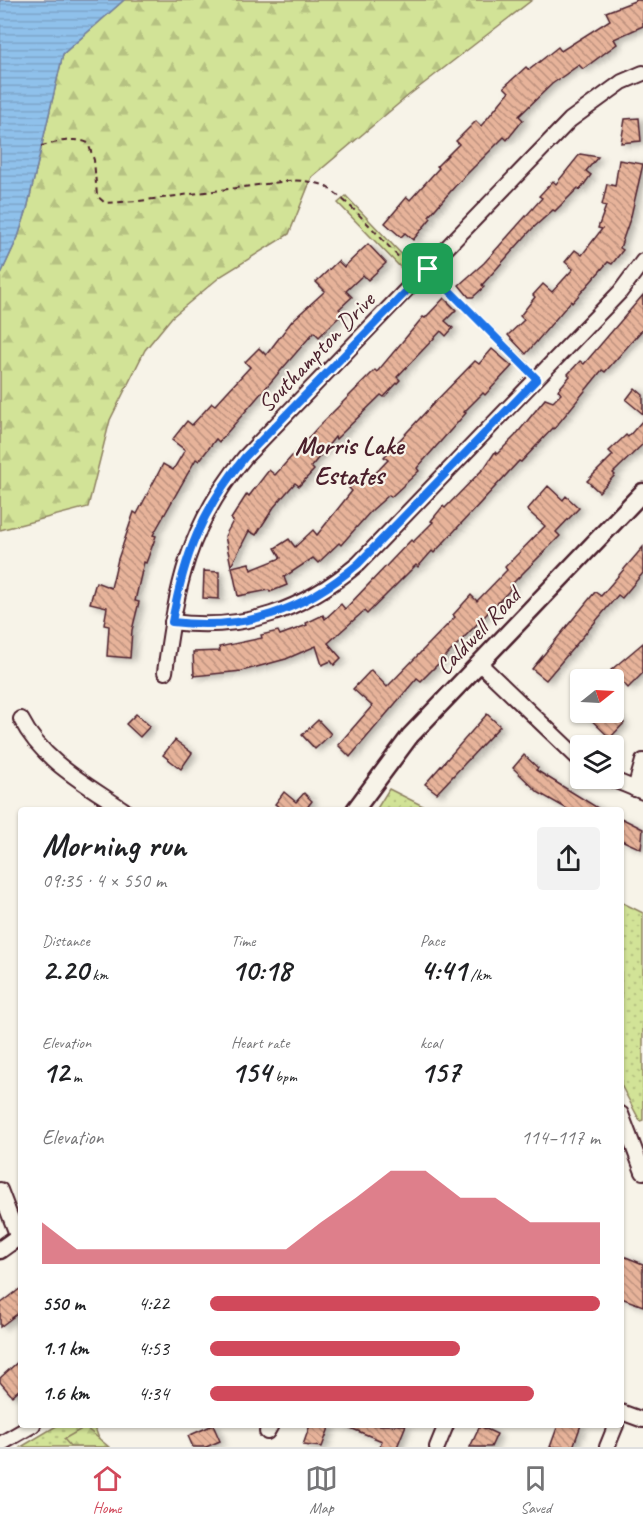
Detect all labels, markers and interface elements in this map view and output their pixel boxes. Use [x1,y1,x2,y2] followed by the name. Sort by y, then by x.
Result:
[402,243,453,294] pin
[411,252,444,285] icon: arrive
[251,284,382,419] street label: Southampton Drive
[295,429,405,492] district label: Morris Lake Estates
[429,578,530,681] street label: Caldwell Road
[570,669,624,723] north arrow
[570,669,624,789] map controls
[570,735,624,789] button: layers
[42,824,186,866] text: Morning run
[537,827,600,890] button: share
[42,868,166,893] text: 09:35 · 4 × 550 m
[42,931,90,951] text: Distance
[231,931,255,951] text: Time
[420,931,445,951] text: Pace
[42,951,88,989] text: 2.20
[231,951,291,989] text: 10:18
[420,951,466,989] text: 4:41
[88,965,108,985] text: km
[466,965,491,985] text: /km
[42,1033,91,1053] text: Elevation
[231,1033,289,1053] text: Heart rate
[420,1033,441,1053] text: kcal
[42,1053,69,1091] text: 12
[231,1053,271,1091] text: 154
[420,1053,460,1091] text: 157
[69,1067,82,1087] text: m
[271,1067,297,1087] text: bpm
[42,1125,104,1150] text: Elevation
[521,1125,600,1150] text: 114–117 m
[42,1291,85,1316] text: 550 m
[138,1291,169,1316] text: 4:22
[42,1336,89,1361] text: 1.1 km
[138,1336,169,1361] text: 4:53
[42,1381,89,1406] text: 1.6 km
[138,1381,169,1406] text: 4:34
[91,1462,124,1518] tab: Home
[305,1462,338,1518] tab: Map
[519,1462,552,1518] tab: Saved

